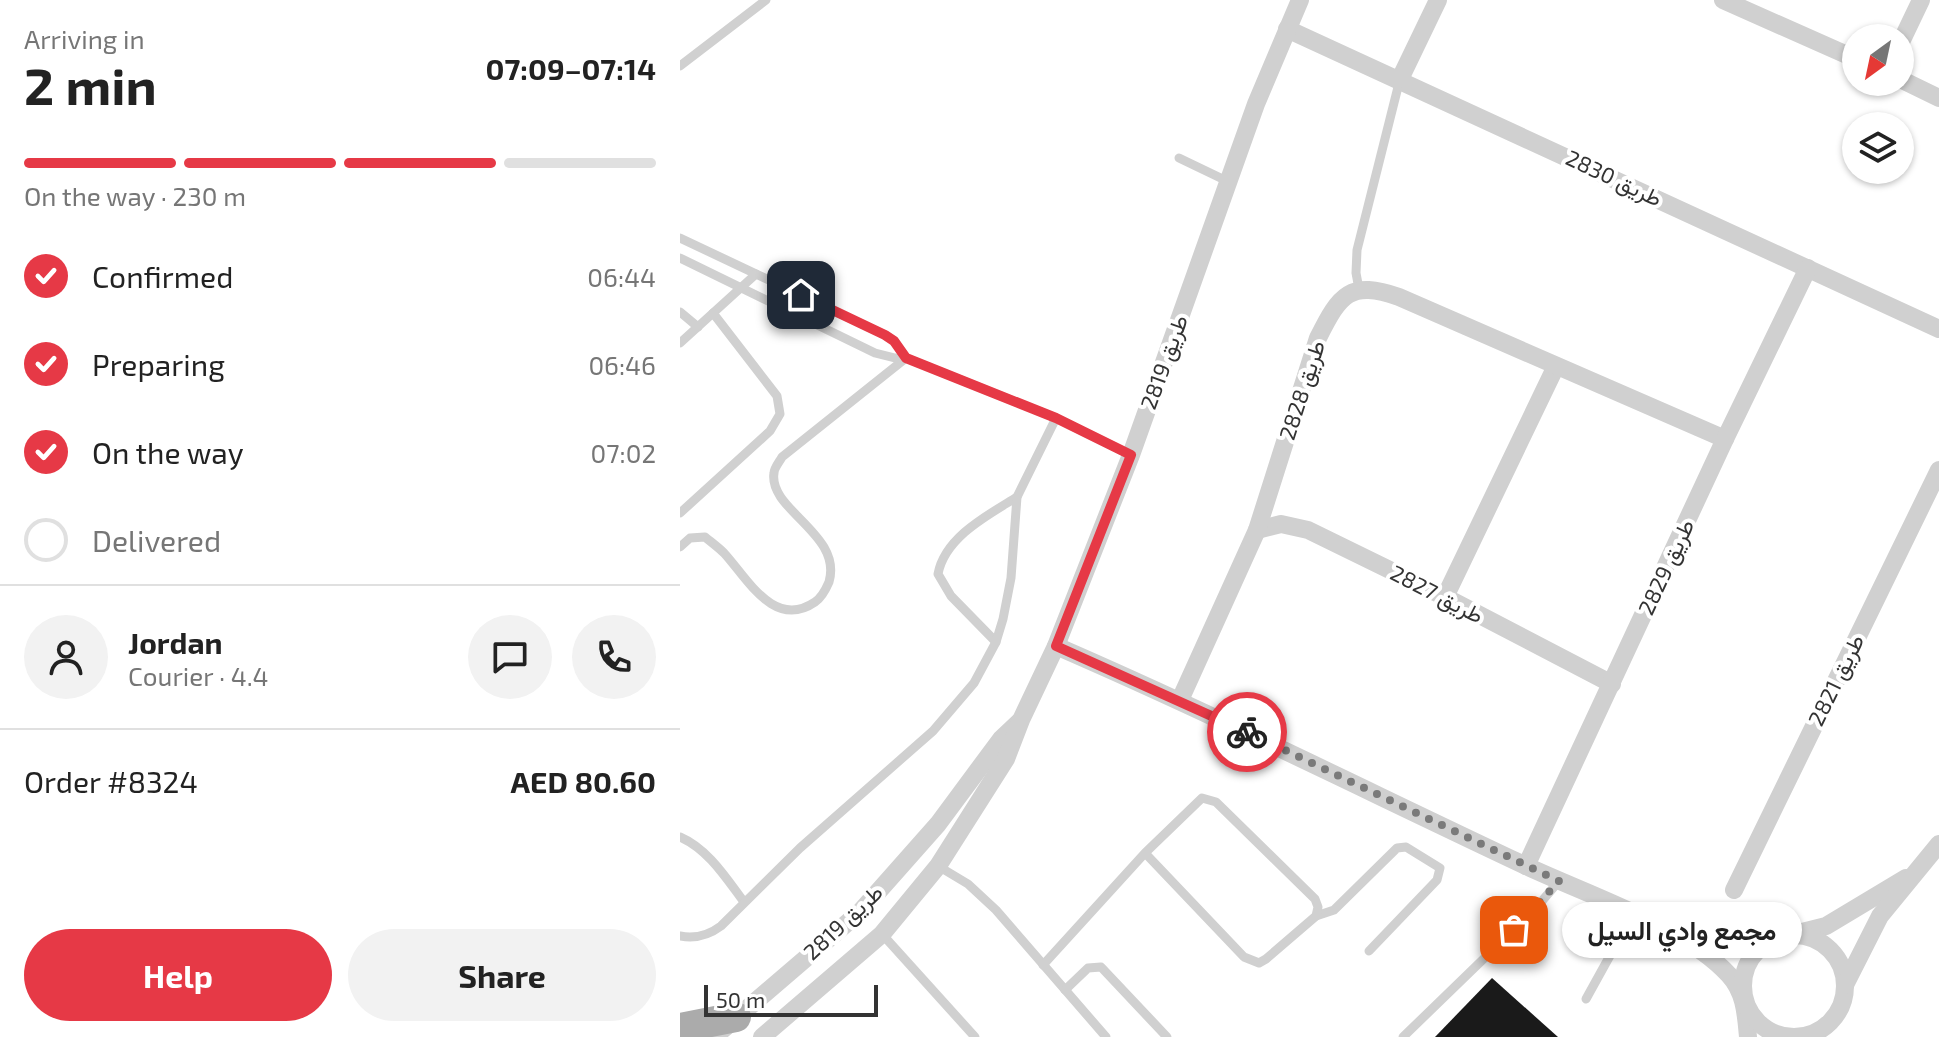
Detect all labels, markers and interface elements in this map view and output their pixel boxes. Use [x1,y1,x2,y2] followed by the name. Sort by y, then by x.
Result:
[24,23,145,54] text: Arriving in
[1842,24,1914,96] north arrow
[1842,24,1914,184] map controls
[486,50,656,86] text: 07:09–07:14
[24,53,157,115] text: 2 min
[1842,112,1914,184] button: layers
[1562,144,1666,212] street label: طريق 2830
[24,180,246,211] text: On the way · 230 m
[24,254,68,298] icon: check
[92,258,233,294] text: Confirmed
[587,261,656,292] text: 06:44
[767,261,835,329] pin
[779,273,823,317] icon: home
[1134,311,1194,413] street label: طريق 2819
[1273,337,1331,443] street label: طريق 2828
[24,342,68,386] icon: check
[92,346,225,382] text: Preparing
[588,349,656,380] text: 06:46
[24,430,68,474] icon: check
[92,434,244,470] text: On the way
[591,437,656,468] text: 07:02
[1632,515,1700,619] street label: طريق 2829
[92,522,221,558] text: Delivered
[1386,559,1488,629] street label: طريق 2827
[24,615,108,699] button: person
[468,615,552,699] button: chat
[572,615,656,699] button: phone
[128,624,223,660] text: Jordan
[1802,630,1870,730] street label: طريق 2821
[128,660,269,691] text: Courier · 4.4
[1207,692,1287,772] courier
[1225,710,1269,754] icon: bike
[24,763,198,799] text: Order #8324
[511,763,656,799] text: AED 80.60
[797,878,889,966] street label: طريق 2819
[1480,896,1548,964] pin
[1562,902,1802,958] callout: مجمع وادي السيل
[1492,908,1536,952] icon: bag
[1588,914,1776,945] text: مجمع وادي السيل
[24,929,332,1021] button: Help
[348,929,656,1021] button: Share
[704,981,878,1017] scale bar
[716,986,765,1012] text: 50 m

